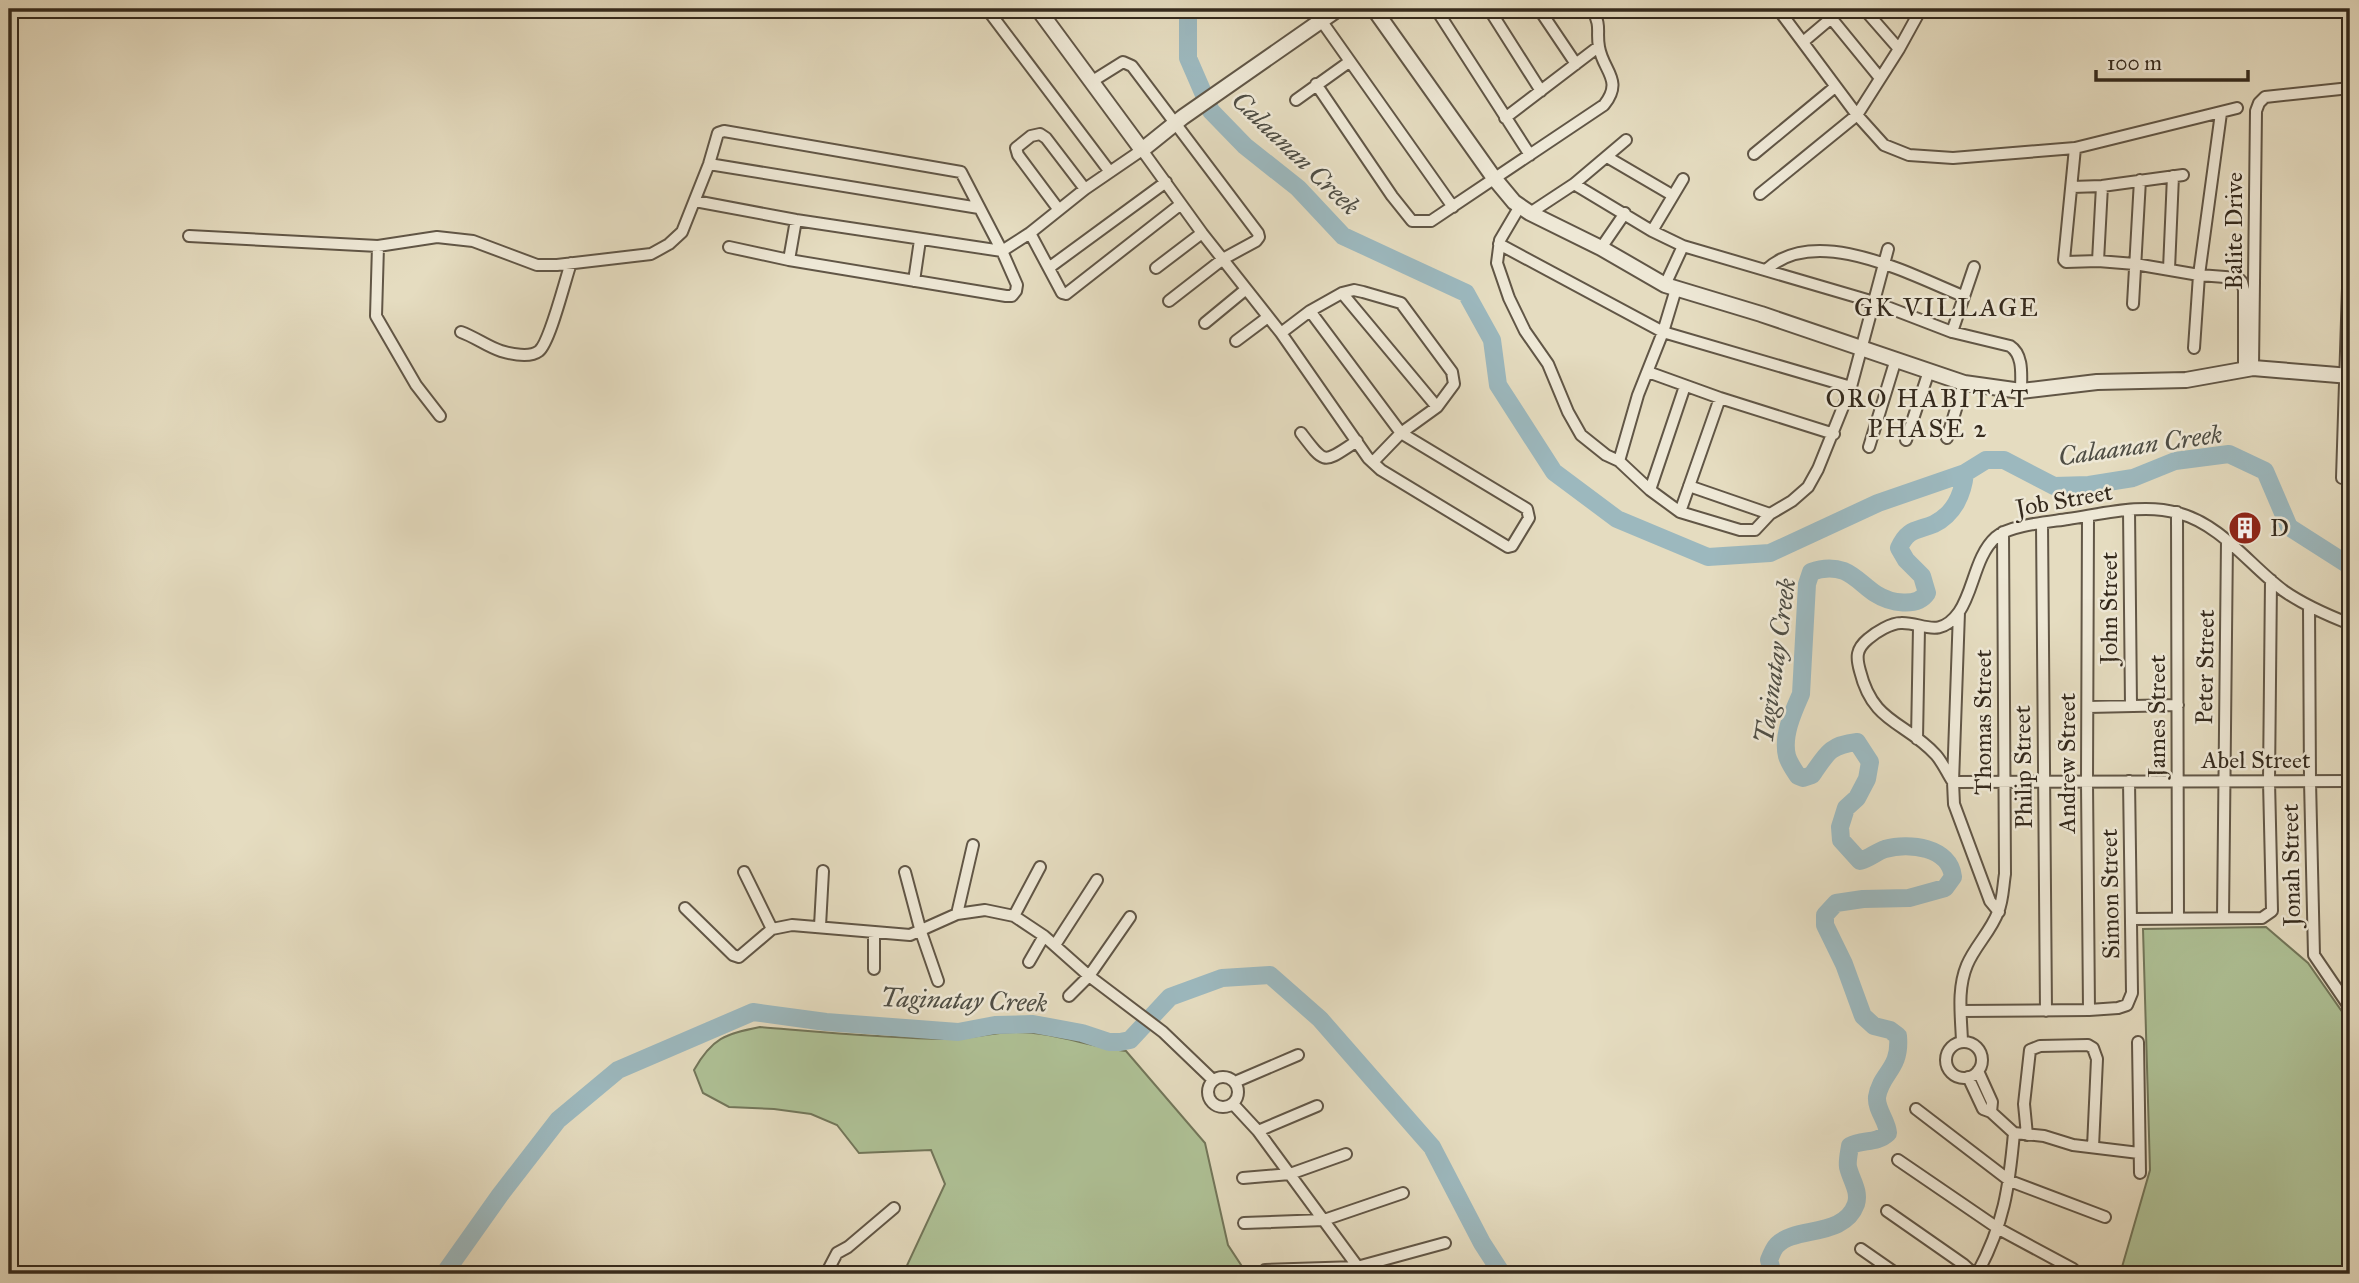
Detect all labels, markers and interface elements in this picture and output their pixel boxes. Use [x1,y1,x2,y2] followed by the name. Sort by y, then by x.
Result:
[2096,38,2249,82] scale bar
[2107,50,2162,76] text: 100 m
[1225,84,1367,222] water label: Calaanan Creek
[2219,172,2249,290] street label: Balite Drive
[1854,291,2040,323] district label: GK VILLAGE
[1826,382,2030,444] district label: ORO HABITAT PHASE 2
[2056,418,2225,472] water label: Calaanan Creek
[2010,477,2115,524] street label: Job Street
[2226,509,2264,547] building icon: D
[2270,513,2289,543] place label: D
[2094,551,2124,667] street label: John Street
[1748,576,1803,746] water label: Taginatay Creek
[2189,609,2221,725] street label: Peter Street
[1968,649,1998,795] street label: Thomas Street
[2142,654,2172,780] street label: James Street
[2052,692,2082,834] street label: Andrew Street
[2007,704,2039,829] street label: Philip Street
[2200,745,2311,775] street label: Abel Street
[2275,803,2307,930] street label: Jonah Street
[2094,828,2126,960] street label: Simon Street
[880,981,1048,1019] water label: Taginatay Creek

